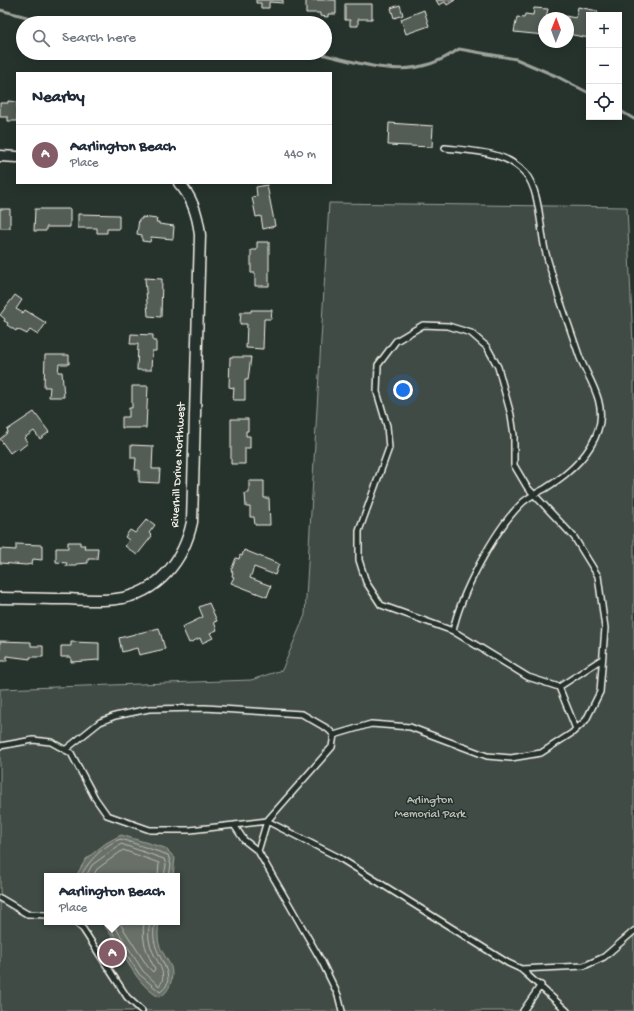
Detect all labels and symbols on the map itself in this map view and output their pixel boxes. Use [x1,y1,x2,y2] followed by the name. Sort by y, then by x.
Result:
[538,12,574,48] north arrow
[393,380,413,400] your location
[169,401,189,528] street label: Riverhill Drive Northwest
[394,794,467,822] park label: Arlington Memorial Park
[99,938,125,968] pin: A

